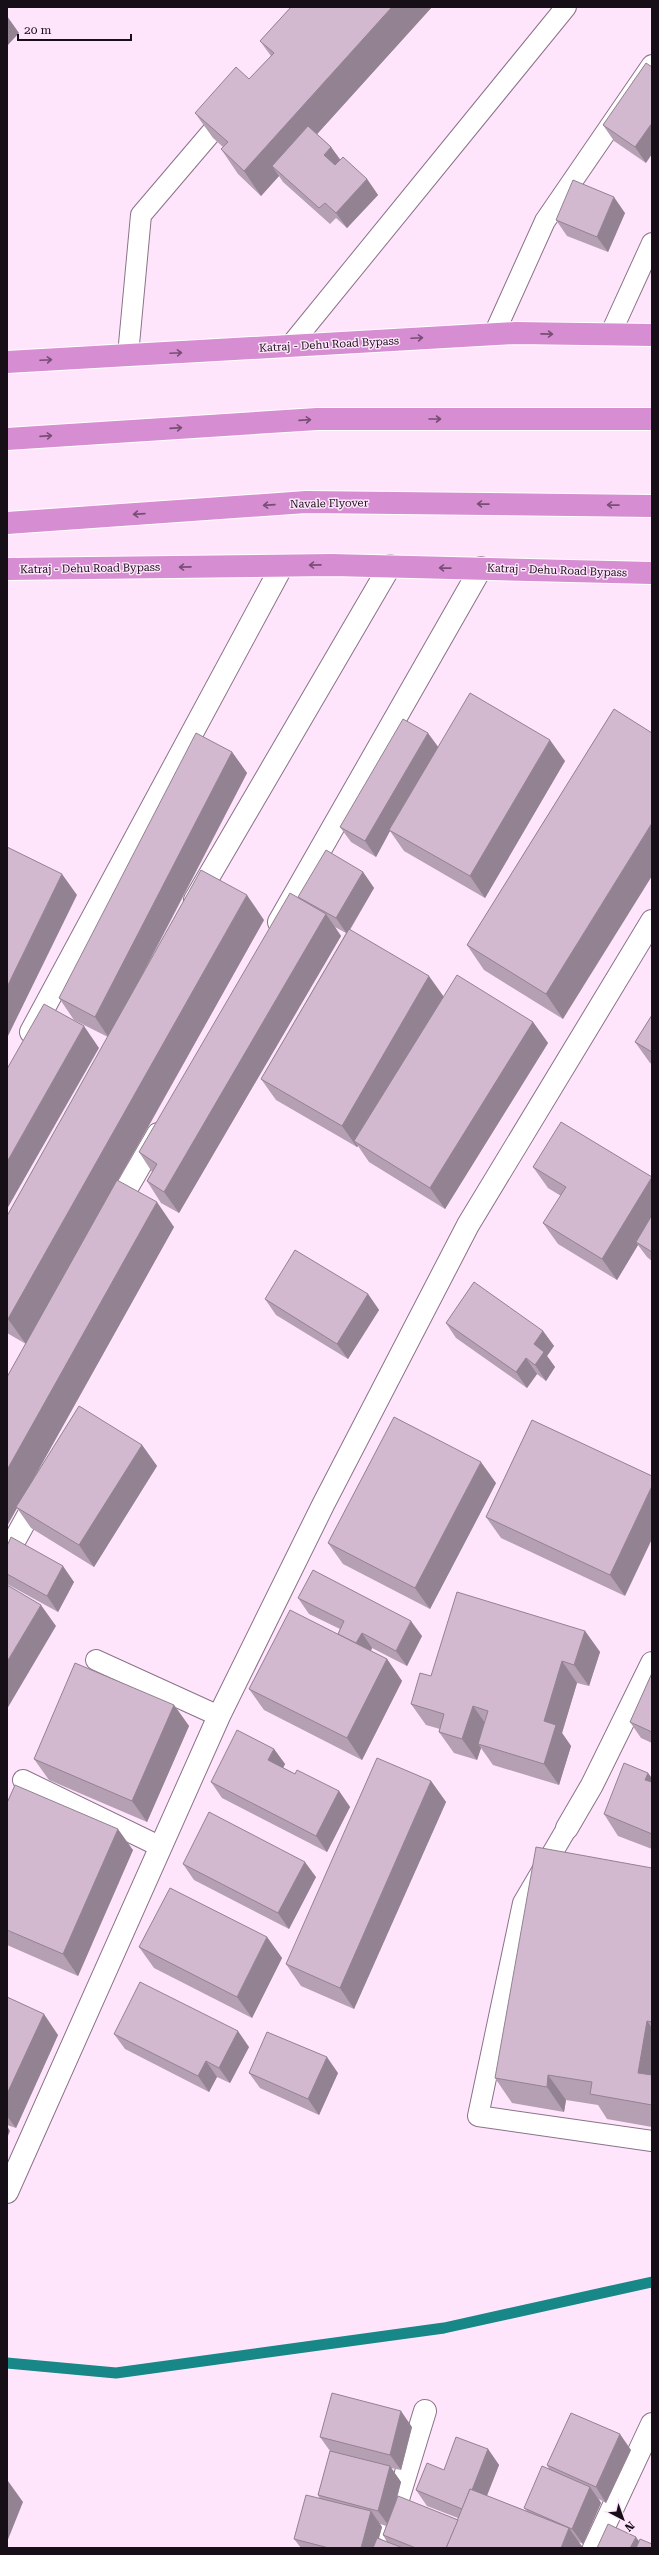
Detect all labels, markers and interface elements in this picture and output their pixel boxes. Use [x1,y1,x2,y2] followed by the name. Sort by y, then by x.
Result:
[18,16,131,42] scale bar
[24,23,51,37] text: 20 m
[540,330,553,337] one-way arrow
[259,334,399,355] street label: Katraj - Dehu Road Bypass
[410,335,423,342] one-way arrow
[169,349,182,356] one-way arrow
[39,356,52,364] one-way arrow
[428,415,441,423] one-way arrow
[298,417,311,424] one-way arrow
[169,425,182,432] one-way arrow
[39,433,52,440] one-way arrow
[290,496,369,511] street label: Navale Flyover
[477,500,490,508] one-way arrow
[263,501,276,508] one-way arrow
[607,501,620,509] one-way arrow
[133,510,146,517] one-way arrow
[20,561,160,576] street label: Katraj - Dehu Road Bypass
[309,562,322,569] one-way arrow
[487,562,627,579] street label: Katraj - Dehu Road Bypass
[179,563,192,571] one-way arrow
[439,564,452,571] one-way arrow
[603,2499,643,2539] north arrow
[621,2518,637,2534] text: N

